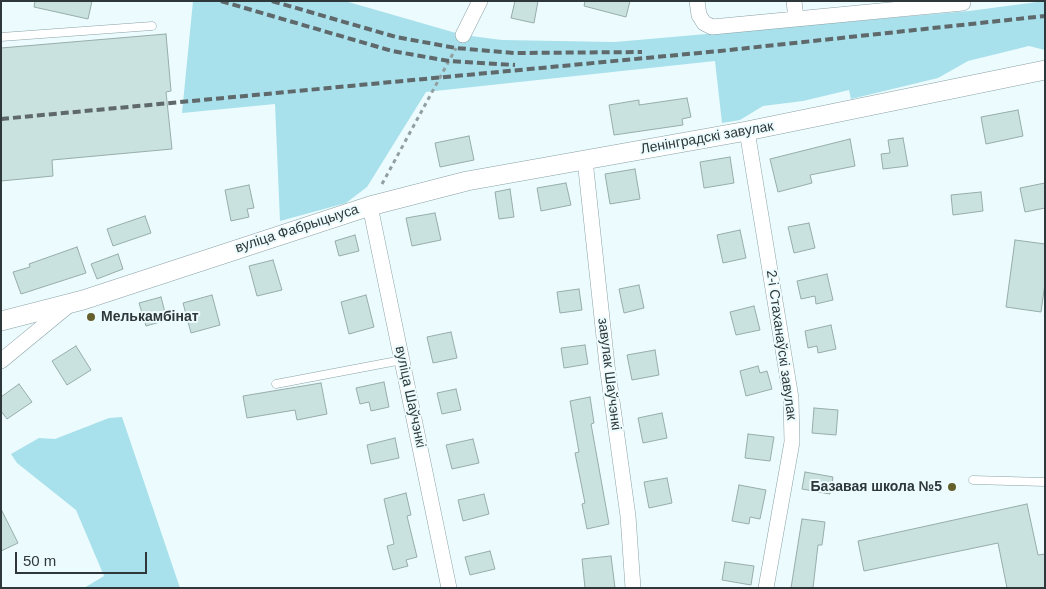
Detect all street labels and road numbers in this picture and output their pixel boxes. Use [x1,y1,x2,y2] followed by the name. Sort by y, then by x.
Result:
[639,118,775,158] street label: Ленінградскі завулак
[233,201,361,257] street label: вуліца Фабрыцыуса
[762,269,800,421] street label: 2-і Стаханаўскі завулак
[594,317,624,431] street label: завулак Шаўчэнкі
[391,344,429,450] street label: вуліца Шаўчэнкі

